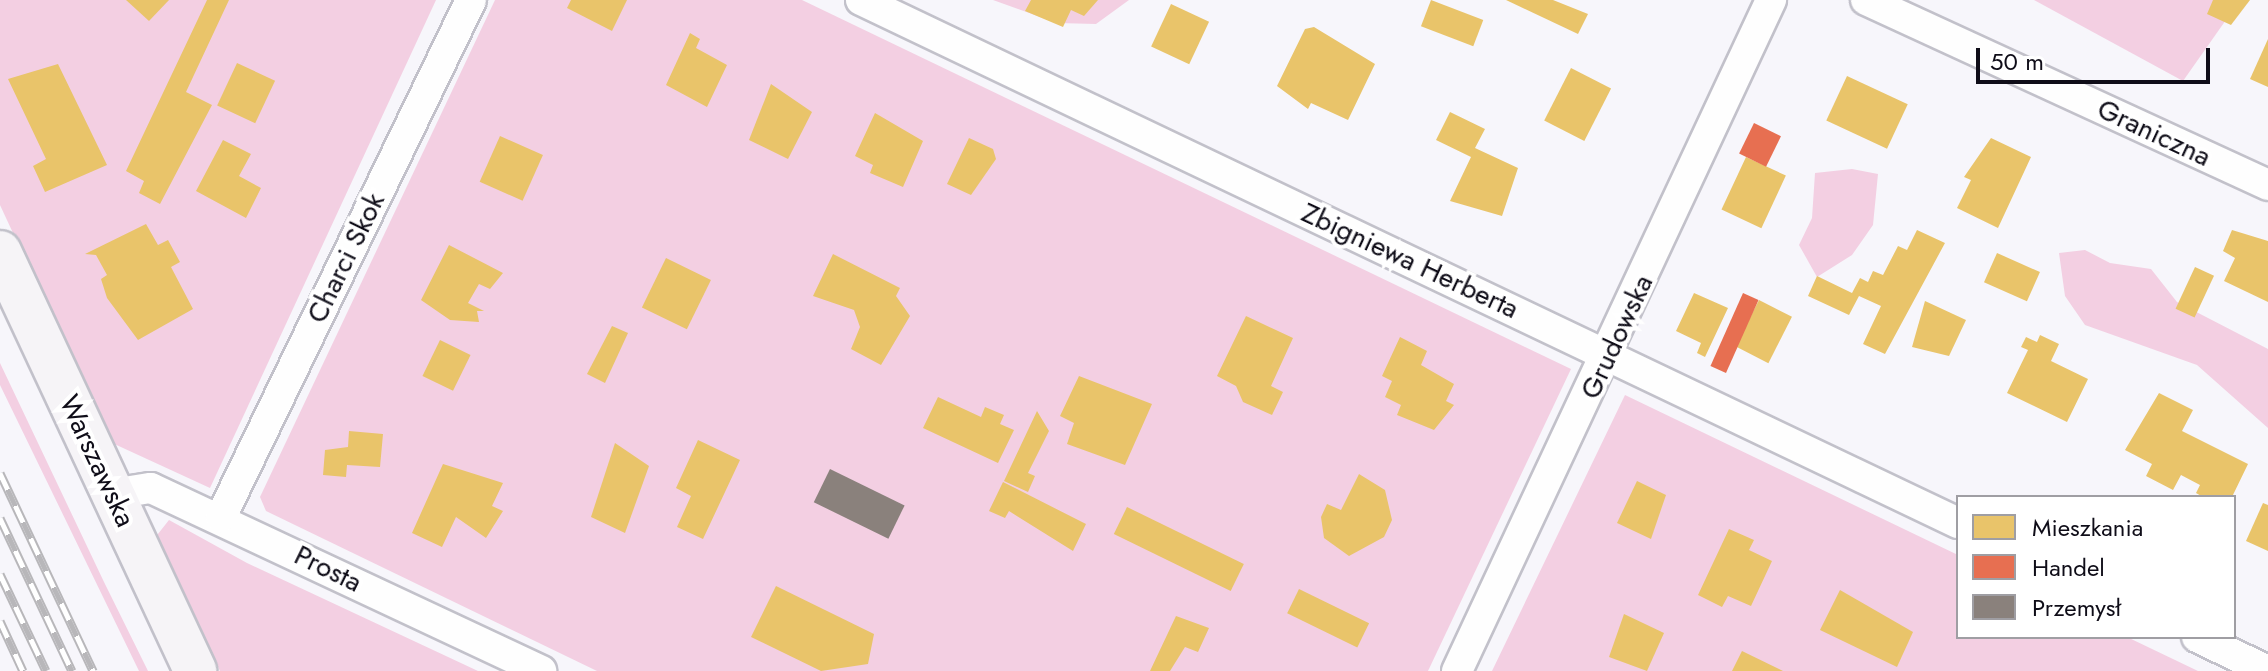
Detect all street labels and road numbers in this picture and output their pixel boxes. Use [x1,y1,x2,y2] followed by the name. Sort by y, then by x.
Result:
[2092,92,2216,174] street label: Graniczna
[300,188,392,328] street label: Charci Skok
[1296,196,1524,326] street label: Zbigniewa Herberta
[1574,270,1660,404] street label: Grudowska
[52,390,142,532] street label: Warszawska
[289,538,367,600] street label: Prosta

